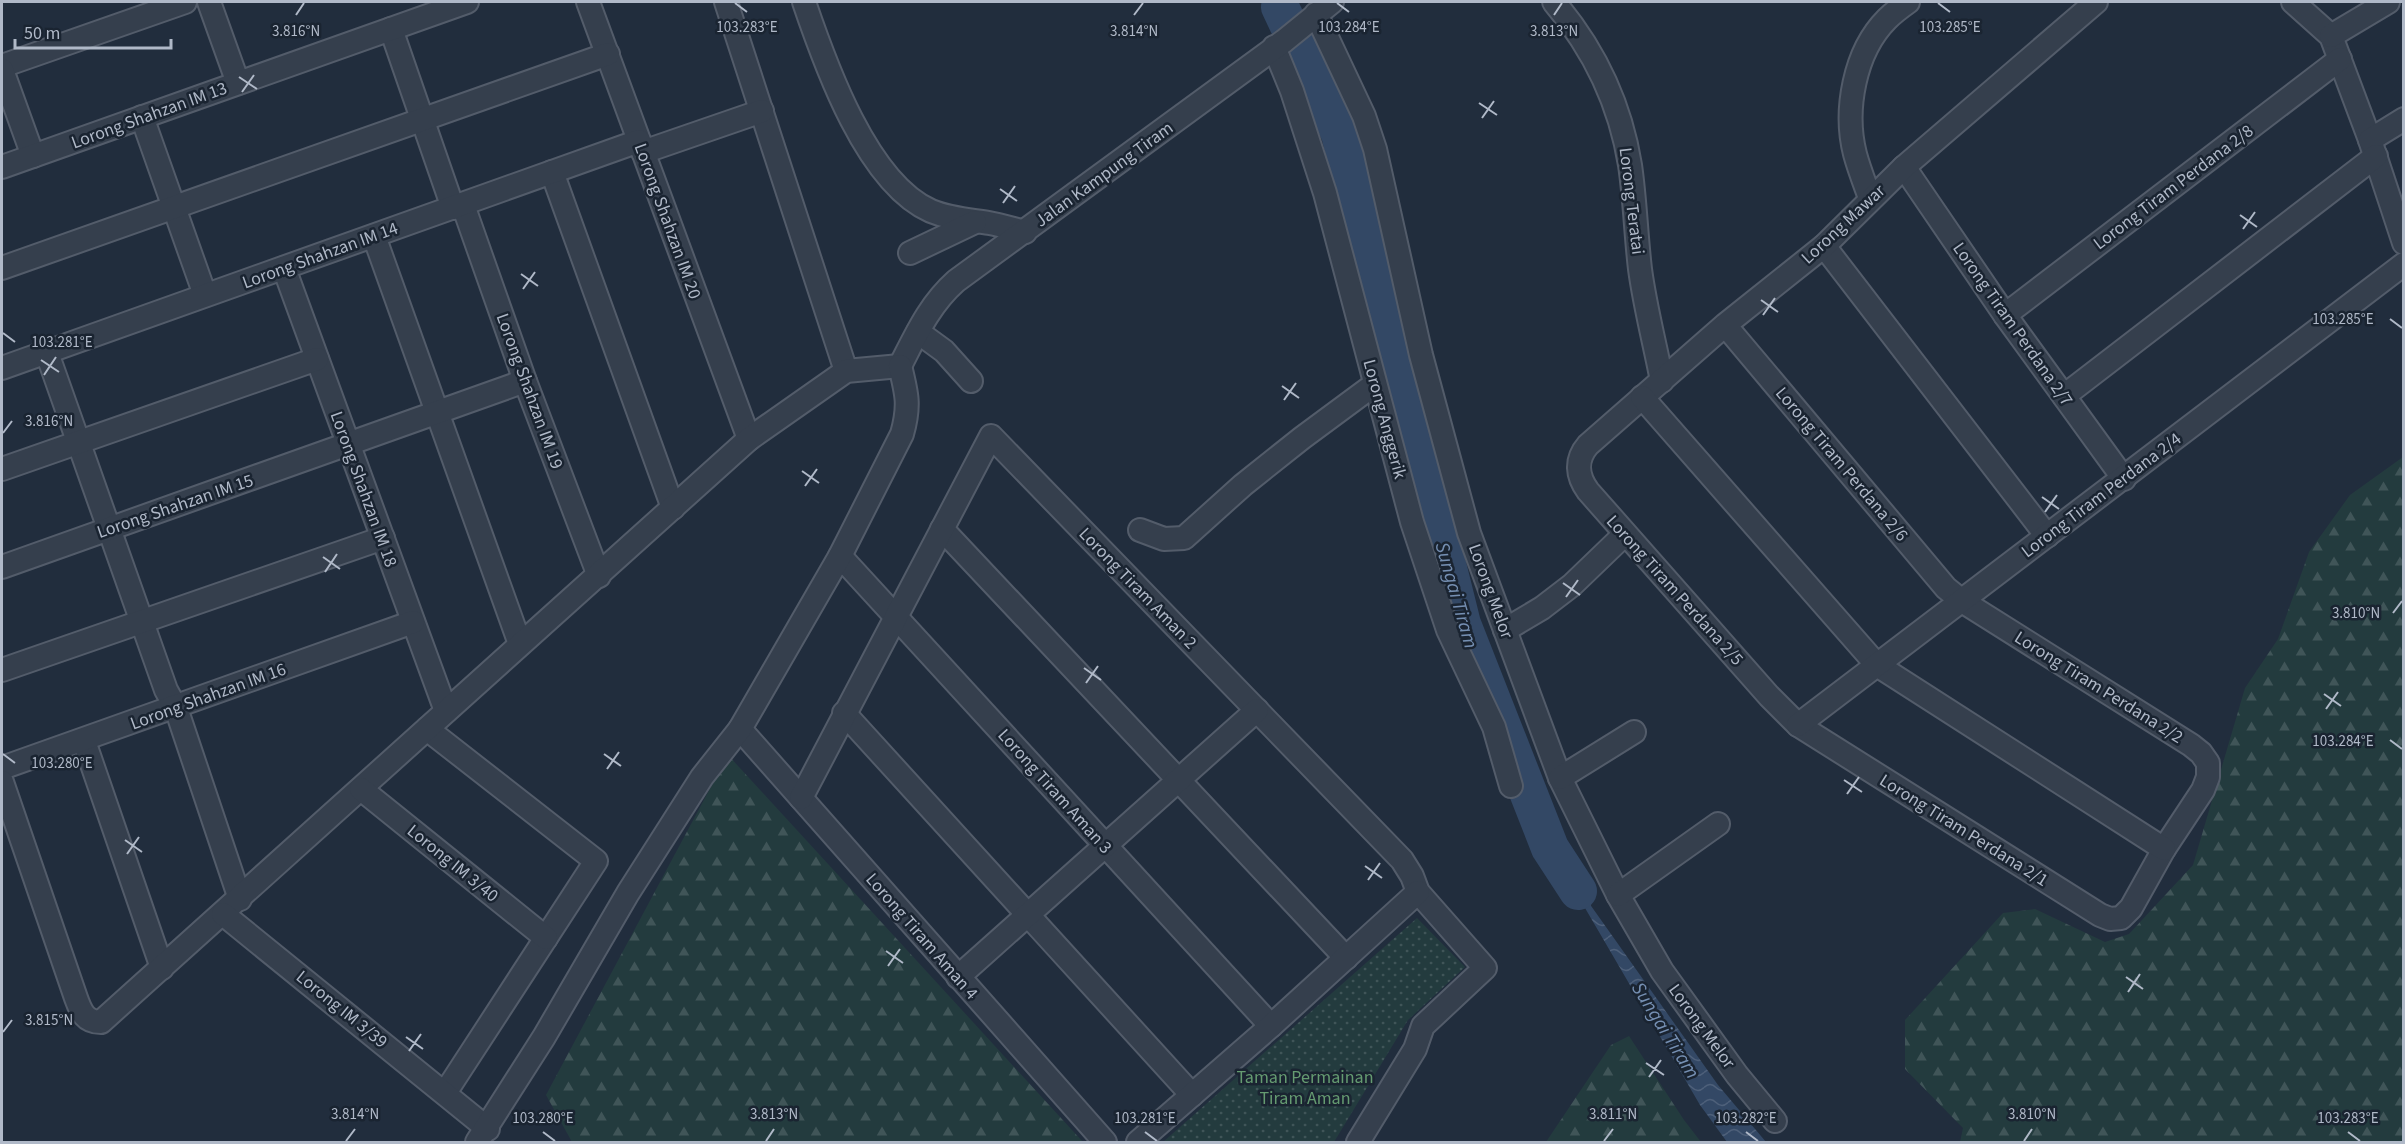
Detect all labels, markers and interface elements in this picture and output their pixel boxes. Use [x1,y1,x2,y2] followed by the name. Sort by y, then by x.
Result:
[15,12,171,50] scale bar
[716,17,778,38] text: 103.283°E
[1318,17,1380,38] text: 103.284°E
[1919,17,1981,38] text: 103.285°E
[24,21,60,46] text: 50 m
[272,21,320,42] text: 3.816°N
[1110,21,1158,42] text: 3.814°N
[1530,21,1578,42] text: 3.813°N
[68,76,231,155] street label: Lorong Shahzan IM 13
[1030,116,1179,233] street label: Jalan Kampung Tiram
[2088,119,2259,256] street label: Lorong Tiram Perdana 2/8
[628,140,707,303] street label: Lorong Shahzan IM 20
[1613,146,1650,256] street label: Lorong Teratai
[1796,178,1891,270] street label: Lorong Mawar
[239,216,402,295] street label: Lorong Shahzan IM 14
[1947,237,2079,411] street label: Lorong Tiram Perdana 2/7
[2312,309,2374,330] text: 103.285°E
[490,310,569,473] street label: Lorong Shahzan IM 19
[31,332,93,353] text: 103.281°E
[1357,357,1412,482] street label: Lorong Anggerik
[1769,382,1914,547] street label: Lorong Tiram Perdana 2/6
[324,408,403,571] street label: Lorong Shahzan IM 18
[25,411,73,432] text: 3.816°N
[2016,427,2187,564] street label: Lorong Tiram Perdana 2/4
[94,468,257,545] street label: Lorong Shahzan IM 15
[1600,510,1749,671] street label: Lorong Tiram Perdana 2/5
[1073,522,1202,655] street label: Lorong Tiram Aman 2
[1428,539,1485,652] water label: Sungai Tiram
[1462,540,1520,643] street label: Lorong Melor
[2332,603,2380,624] text: 3.810°N
[2010,625,2188,750] street label: Lorong Tiram Perdana 2/2
[127,657,290,736] street label: Lorong Shahzan IM 16
[992,723,1118,859] street label: Lorong Tiram Aman 3
[2312,731,2374,752] text: 103.284°E
[31,753,93,774] text: 103.280°E
[1875,768,2053,893] street label: Lorong Tiram Perdana 2/1
[402,819,504,908] street label: Lorong IM 3/40
[860,868,984,1005] street label: Lorong Tiram Aman 4
[291,965,393,1054] street label: Lorong IM 3/39
[1624,977,1706,1084] water label: Sungai Tiram
[1662,979,1741,1074] street label: Lorong Melor
[25,1010,73,1031] text: 3.815°N
[1237,1065,1373,1111] park label: Taman Permainan Tiram Aman
[331,1104,379,1125] text: 3.814°N
[750,1104,798,1125] text: 3.813°N
[1589,1104,1637,1125] text: 3.811°N
[2008,1104,2056,1125] text: 3.810°N
[512,1108,574,1129] text: 103.280°E
[1114,1108,1176,1129] text: 103.281°E
[1715,1108,1777,1129] text: 103.282°E
[2317,1108,2379,1129] text: 103.283°E

